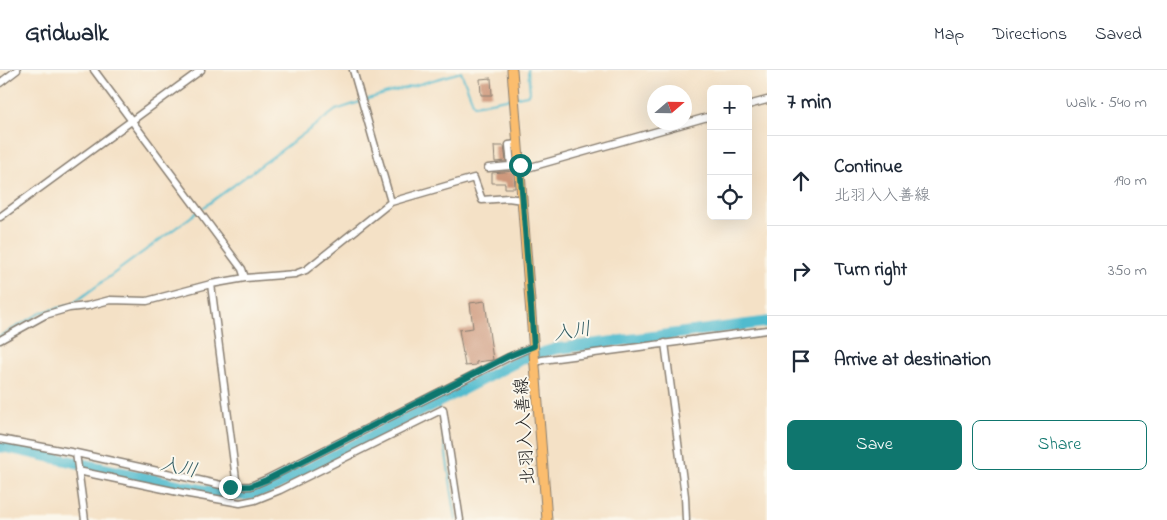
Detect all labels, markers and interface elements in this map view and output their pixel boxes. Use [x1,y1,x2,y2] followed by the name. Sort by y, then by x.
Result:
[25,17,109,52] text: Gridwalk
[934,22,964,48] text: Map
[992,22,1067,48] text: Directions
[1095,22,1142,48] text: Saved
[647,85,692,130] north arrow
[707,85,752,220] map controls
[707,85,752,130] button: +
[787,88,831,118] text: 7 min
[1066,91,1147,115] text: Walk · 540 m
[707,130,752,175] button: −
[509,154,532,177] route start
[834,154,902,181] text: Continue
[787,167,815,195] icon: ahead
[1114,169,1147,193] text: 190 m
[707,175,752,220] button: locate
[834,184,930,208] text: 北羽入入善線
[787,257,815,285] icon: right
[834,257,907,284] text: Turn right
[1108,259,1147,283] text: 350 m
[552,316,593,349] water label: 入川
[787,347,815,375] icon: arrive
[834,347,991,374] text: Arrive at destination
[509,376,543,486] street label: 北羽入入善線
[787,420,962,470] button: Save
[972,420,1147,470] button: Share
[157,451,200,486] water label: 入川
[219,476,242,499] route end

